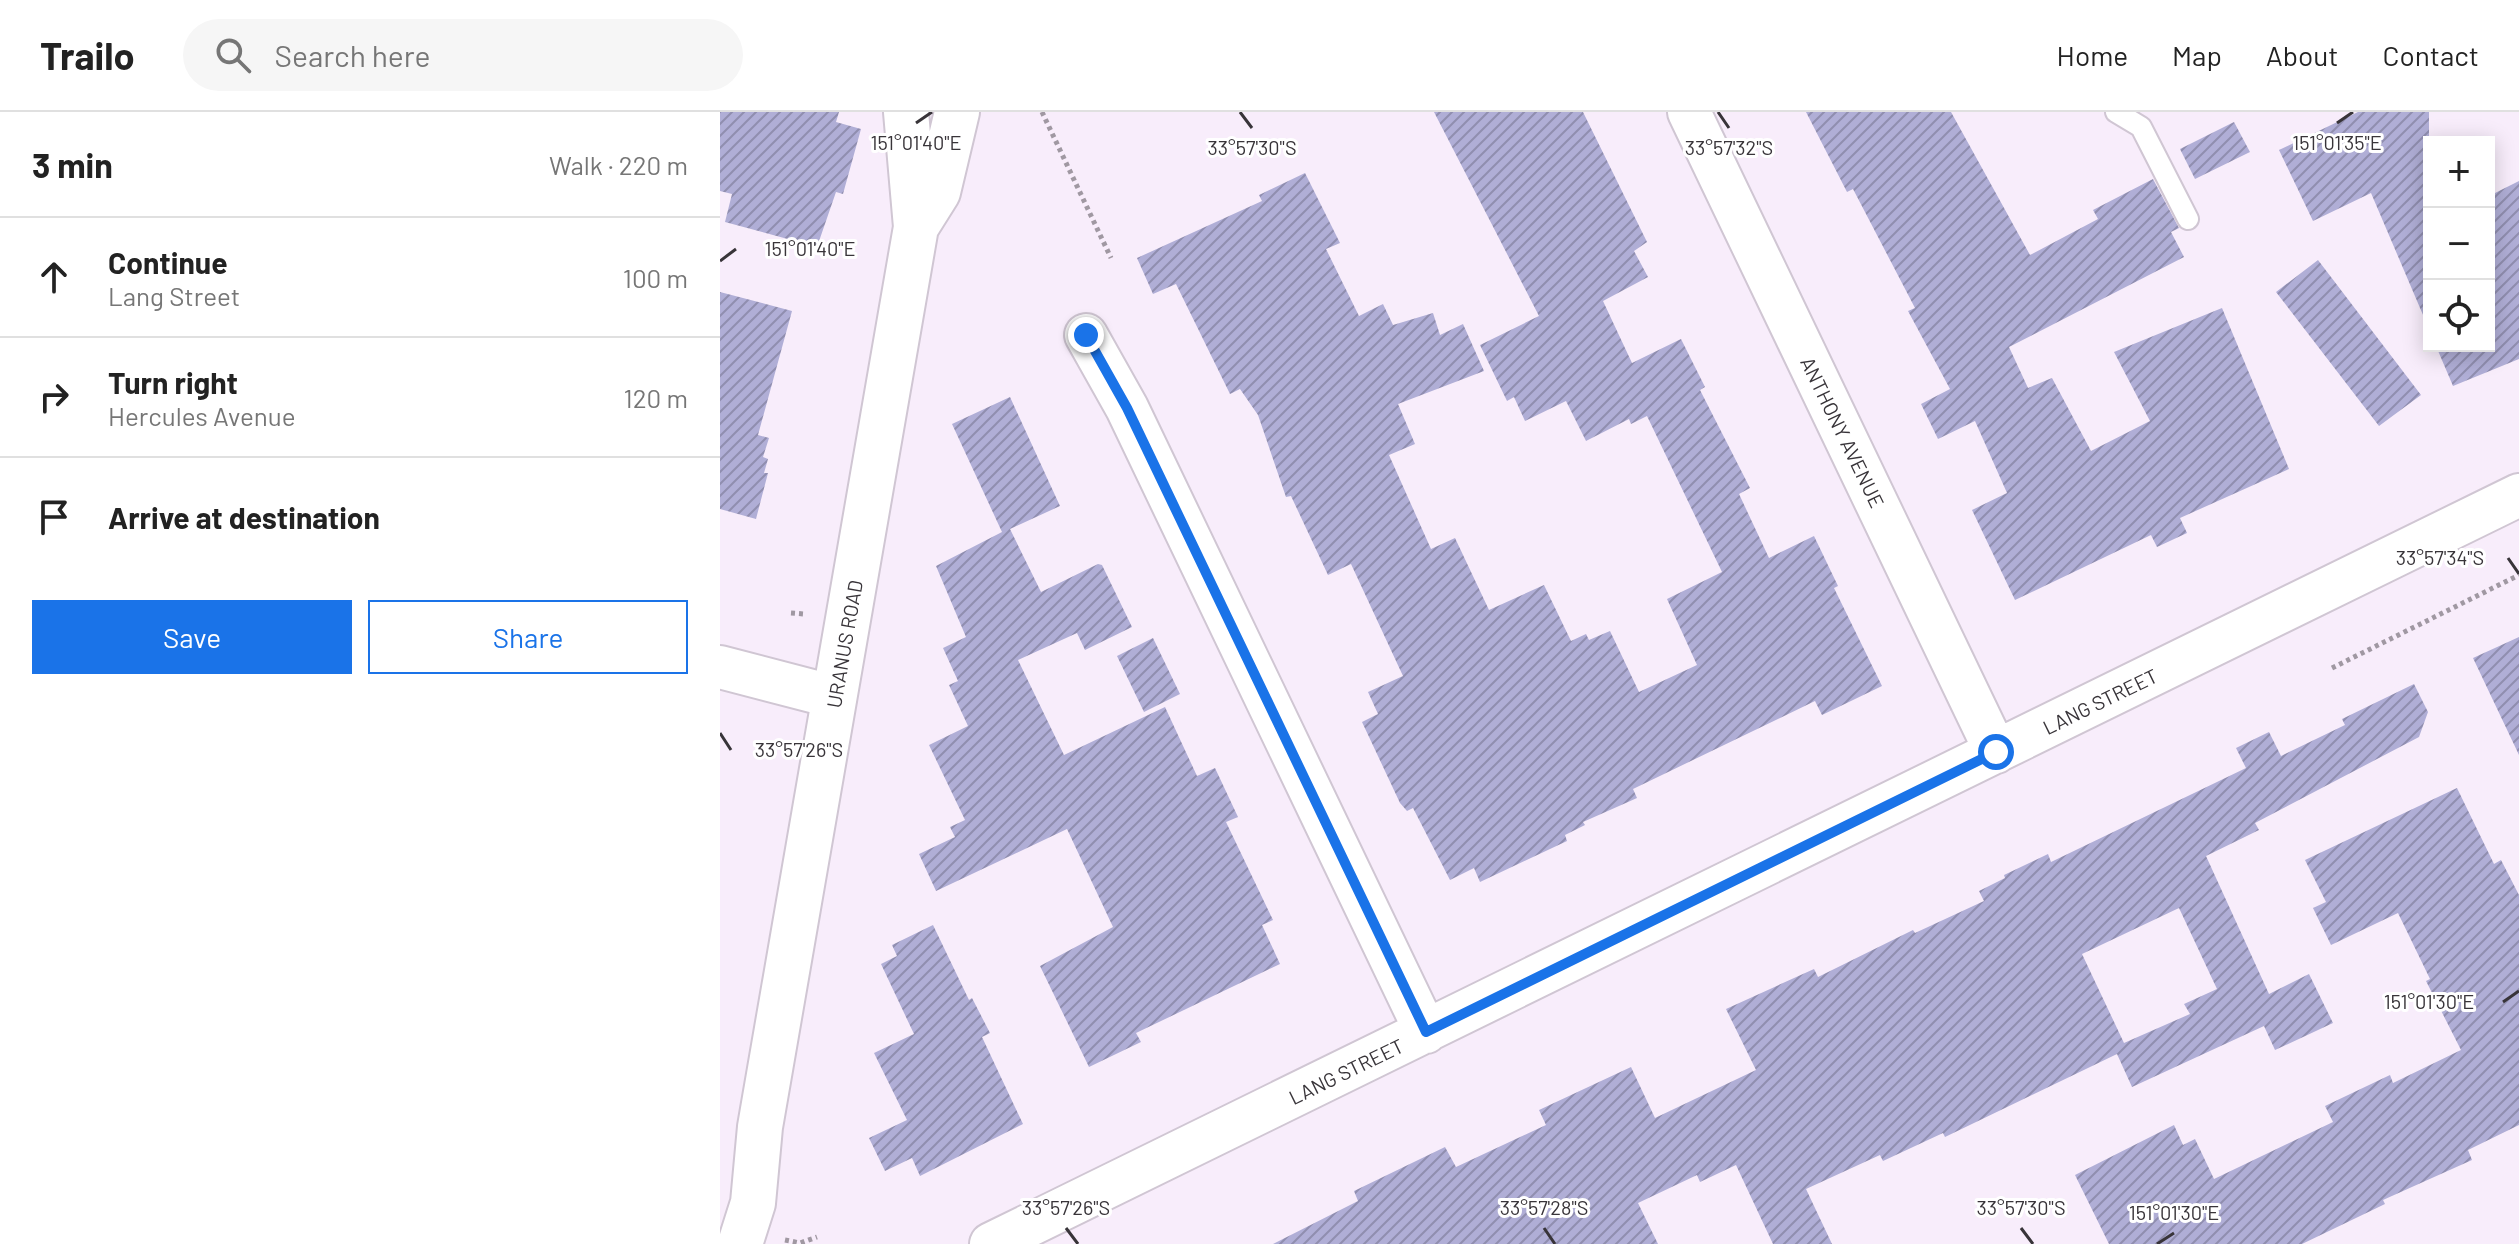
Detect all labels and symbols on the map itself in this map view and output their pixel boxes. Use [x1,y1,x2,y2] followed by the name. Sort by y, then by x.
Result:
[870,130,962,154] text: 151°01'40"E
[2292,130,2382,154] text: 151°01'35"E
[1207,135,1297,159] text: 33°57'30"S
[1685,135,1773,159] text: 33°57'32"S
[764,236,856,260] text: 151°01'40"E
[1068,317,1104,353] route end
[1796,353,1890,511] street label: ANTHONY AVENUE
[2396,545,2484,569] text: 33°57'34"S
[821,578,867,710] street label: URANUS ROAD
[2039,663,2161,739] street label: LANG STREET
[1978,734,2014,770] route start
[755,737,843,761] text: 33°57'26"S
[2384,989,2474,1013] text: 151°01'30"E
[1285,1033,1407,1109] street label: LANG STREET
[1022,1195,1110,1219] text: 33°57'26"S
[1500,1195,1588,1219] text: 33°57'28"S
[1976,1195,2066,1219] text: 33°57'30"S
[2129,1200,2219,1224] text: 151°01'30"E

